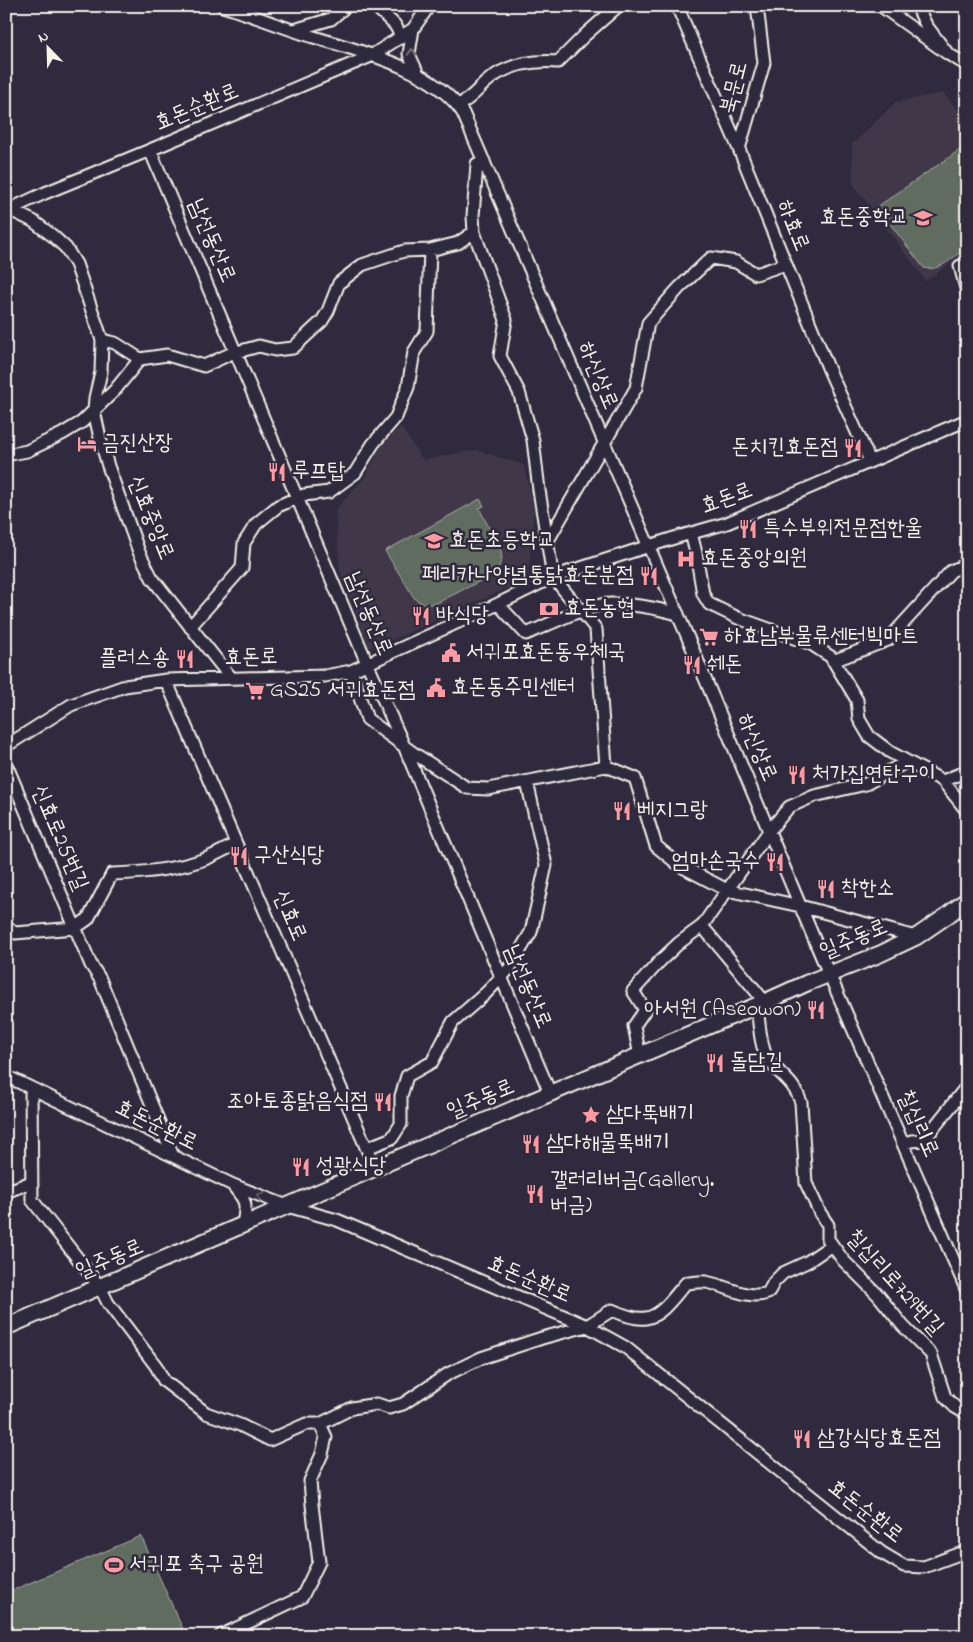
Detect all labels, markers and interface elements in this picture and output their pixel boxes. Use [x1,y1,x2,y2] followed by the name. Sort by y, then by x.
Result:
[22,22,72,72] north arrow
[35,26,52,49] text: N
[406,48,417,56] one-way arrow
[713,58,757,118] street label: 북문로
[150,76,244,140] street label: 효돈순환로
[179,194,243,288] street label: 남선동산로
[767,195,817,257] street label: 하효로
[819,202,908,234] place label: 효돈중학교
[912,207,934,229] school or university icon: 효돈중학교
[568,337,626,415] street label: 하신상로
[102,428,173,460] place label: 금진산장
[732,432,838,464] place label: 돈치킨효돈점
[76,433,98,455] hotel icon: 금진산장
[842,437,864,459] restaurant icon: 돈치킨효돈점
[292,456,345,488] place label: 루프탑
[266,461,288,483] restaurant icon: 루프탑
[119,471,181,565] street label: 신효중앙로
[697,475,757,523] street label: 효돈로
[763,513,922,545] place label: 특수부위전문점한울
[737,518,759,540] restaurant icon: 특수부위전문점한울
[449,525,555,557] place label: 효돈초등학교
[423,530,445,552] school or university icon: 효돈초등학교
[701,543,807,575] place label: 효돈중앙의원
[675,548,697,570] hospital icon: 효돈중앙의원
[422,560,634,592] place label: 페리카나양념통닭효돈분점
[638,565,660,587] restaurant icon: 페리카나양념통닭효돈분점
[336,567,400,661] street label: 남선동산로
[564,593,635,625] place label: 효돈농협
[538,598,560,620] bank icon: 효돈농협
[436,600,489,632] place label: 바식당
[410,605,432,627] restaurant icon: 바식당
[724,621,919,653] place label: 하효남부물류센터빅마트
[698,626,720,648] supermarket icon: 하효남부물류센터빅마트
[466,637,625,669] place label: 서귀포효돈동우체국
[224,642,278,674] street label: 효돈로
[440,642,462,664] public building icon: 서귀포효돈동우체국
[99,643,170,675] place label: 플러스숑
[174,648,196,670] restaurant icon: 플러스숑
[707,649,742,681] place label: 쉐돈
[681,654,703,676] restaurant icon: 쉐돈
[451,672,575,704] place label: 효돈동주민센터
[270,675,415,707] place label: GS25 서귀효돈점
[425,677,447,699] public building icon: 효돈동주민센터
[244,680,266,702] supermarket icon: GS25 서귀효돈점
[727,709,785,787] street label: 하신상로
[812,759,936,791] place label: 처가집연탄구이
[786,764,808,786] restaurant icon: 처가집연탄구이
[22,780,96,896] street label: 신효로25번길
[637,795,708,827] place label: 베지그랑
[611,800,633,822] restaurant icon: 베지그랑
[254,840,325,872] place label: 구산식당
[228,845,250,867] restaurant icon: 구산식당
[671,846,760,878] place label: 엄마손국수
[764,851,786,873] restaurant icon: 엄마손국수
[841,873,894,905] place label: 착한소
[815,878,837,900] restaurant icon: 착한소
[264,885,314,947] street label: 신효로
[815,911,893,969] street label: 일주동로
[495,940,559,1034] street label: 남선동산로
[644,994,801,1026] place label: 아서원 (Aseowon)
[805,999,827,1021] restaurant icon: 아서원 (Aseowon)
[730,1047,783,1079] place label: 돌담길
[704,1052,726,1074] restaurant icon: 돌담길
[442,1071,520,1129] street label: 일주동로
[888,1085,946,1163] street label: 칠십리로
[226,1086,368,1118] place label: 조아토종닭음식점
[372,1091,394,1113] restaurant icon: 조아토종닭음식점
[109,1092,203,1160] street label: 효돈순환로
[606,1099,695,1131] place label: 삼다뚝배기
[580,1104,602,1126] place icon: 삼다뚝배기
[546,1128,670,1160] place label: 삼다해물뚝배기
[520,1133,542,1155] restaurant icon: 삼다해물뚝배기
[316,1151,387,1183] place label: 성광식당
[290,1156,312,1178] restaurant icon: 성광식당
[550,1165,714,1222] place label: 갤러리버금(Gallery. 버금)
[524,1183,546,1205] restaurant icon: 갤러리버금(Gallery. 버금)
[256,1191,265,1202] one-way arrow
[838,1223,951,1343] street label: 칠십리로729번길
[71,1231,149,1289] street label: 일주동로
[482,1248,576,1312] street label: 효돈순환로
[817,1423,941,1455] place label: 삼강식당효돈점
[791,1428,813,1450] restaurant icon: 삼강식당효돈점
[820,1472,910,1552] street label: 효돈순환로
[129,1549,264,1581] place label: 서귀포 축구 공원
[103,1554,125,1576] sports icon: 서귀포 축구 공원

